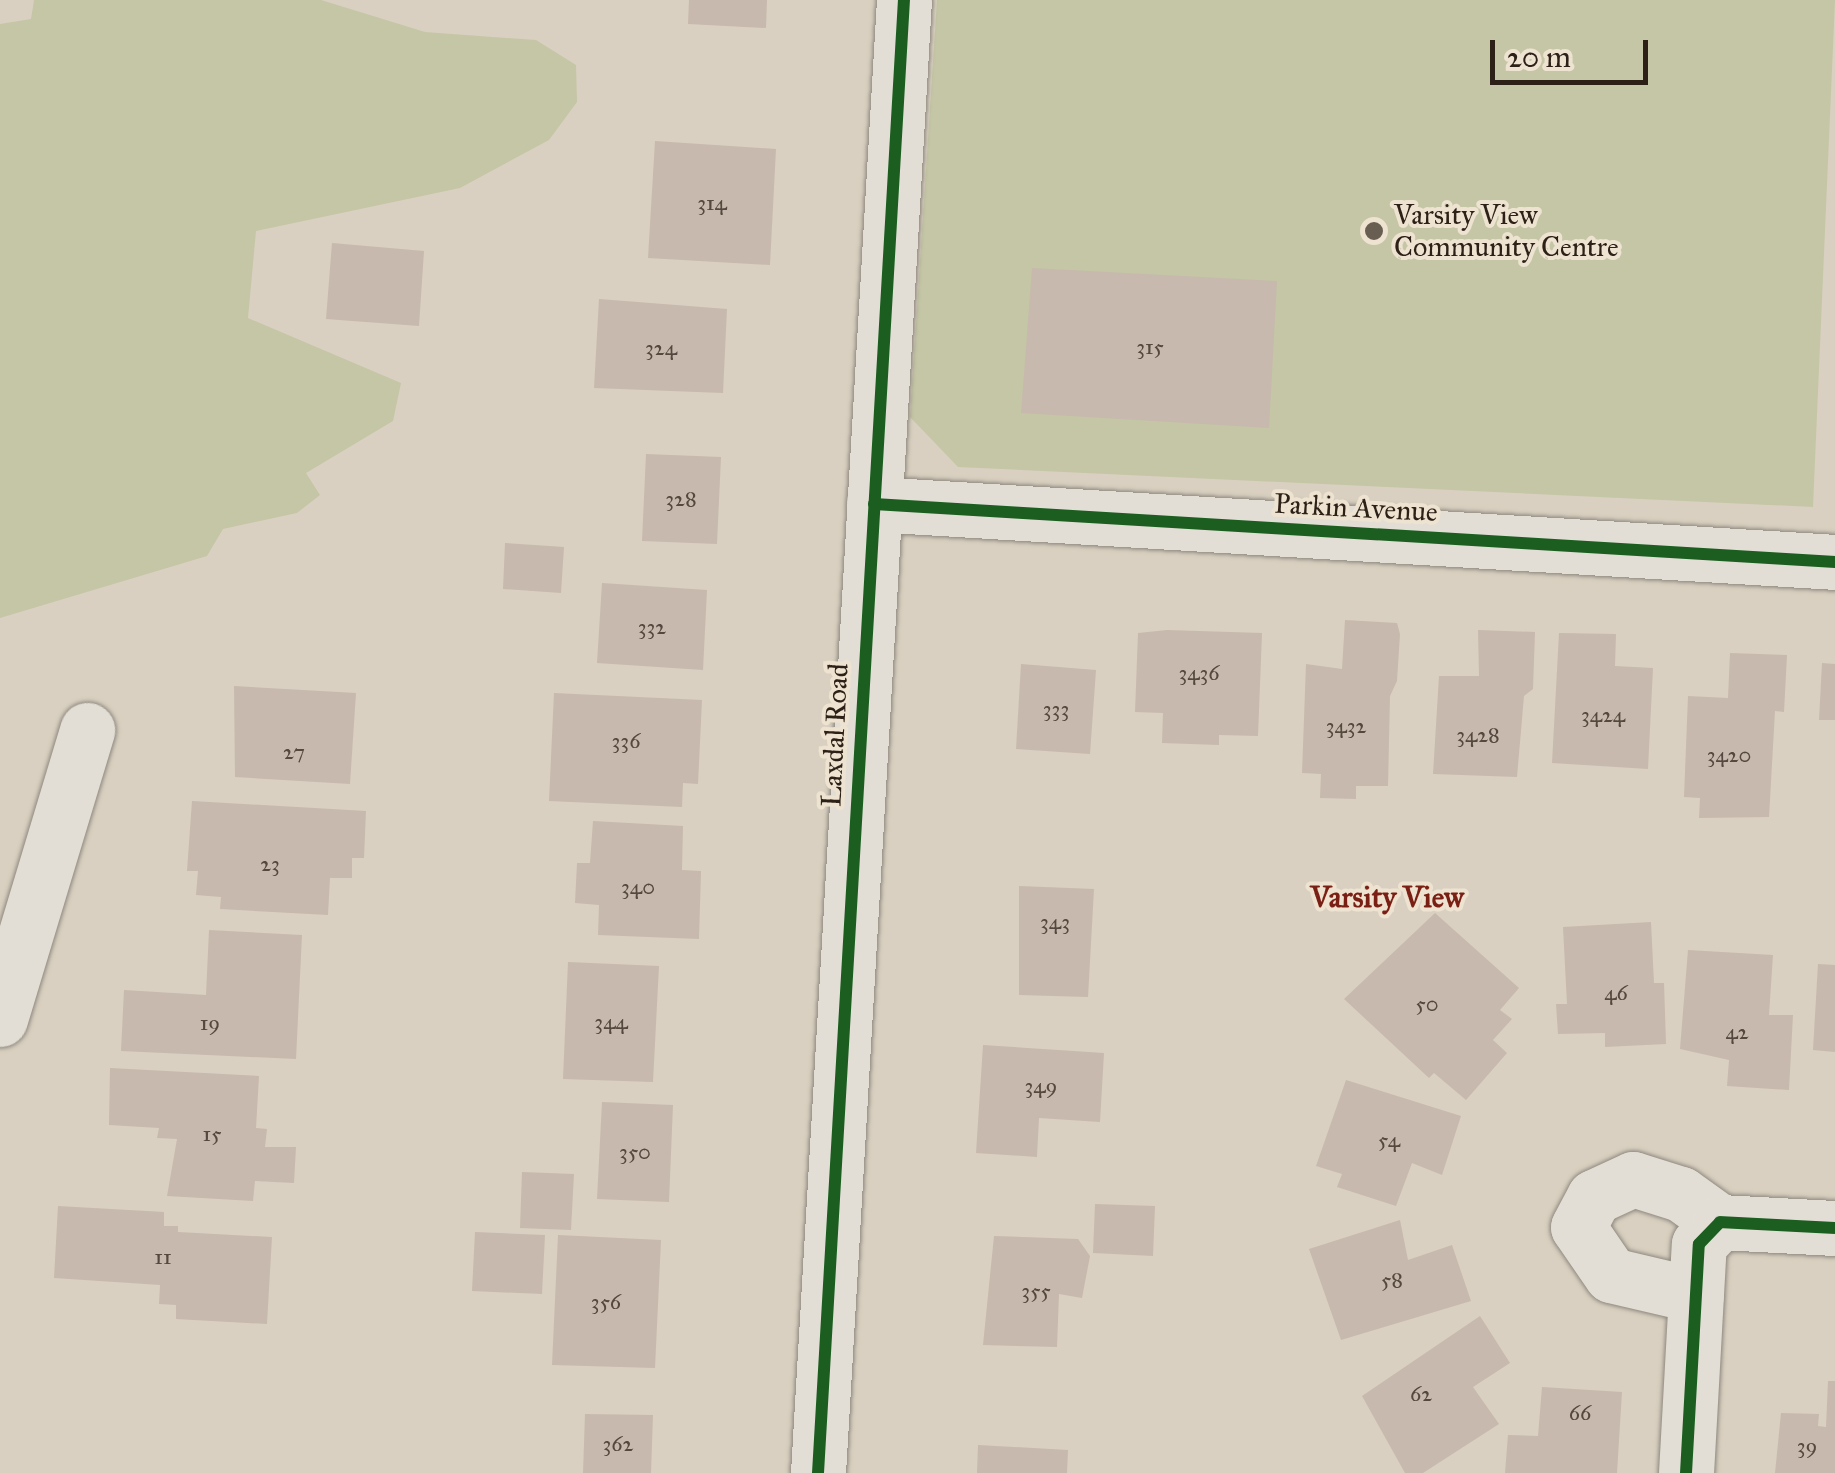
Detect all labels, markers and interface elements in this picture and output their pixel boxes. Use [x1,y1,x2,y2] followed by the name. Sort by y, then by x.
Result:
[1495,20,1652,82] scale bar
[1507,39,1571,75] text: 20 m
[697,190,727,216] house number: 314
[1394,198,1619,264] place label: Varsity View Community Centre
[1363,220,1385,242] marker: Varsity View Community Centre
[1136,334,1164,360] house number: 315
[645,335,677,361] house number: 324
[665,486,697,512] house number: 328
[1273,487,1439,529] street label: Parkin Avenue
[638,614,666,640] house number: 332
[1178,660,1220,686] house number: 3436
[814,662,856,808] street label: Laxdal Road
[1043,696,1069,722] house number: 333
[1581,702,1625,728] house number: 3424
[1326,713,1366,739] house number: 3432
[1456,722,1500,748] house number: 3428
[612,728,640,754] house number: 336
[283,739,305,765] house number: 27
[1707,742,1751,768] house number: 3420
[260,851,280,877] house number: 23
[621,874,655,900] house number: 340
[1310,879,1464,915] district label: Varsity View
[1040,909,1070,935] house number: 343
[1604,980,1628,1006] house number: 46
[1415,991,1439,1017] house number: 50
[594,1009,628,1035] house number: 344
[200,1010,220,1036] house number: 19
[1725,1019,1749,1045] house number: 42
[1025,1073,1057,1099] house number: 349
[203,1121,221,1147] house number: 15
[1378,1127,1400,1153] house number: 54
[619,1139,651,1165] house number: 350
[154,1244,172,1270] house number: 11
[1381,1267,1403,1293] house number: 58
[1021,1278,1051,1304] house number: 355
[591,1289,621,1315] house number: 356
[1410,1381,1432,1407] house number: 62
[1569,1400,1591,1426] house number: 66
[603,1431,633,1457] house number: 362
[1797,1433,1817,1459] house number: 39

